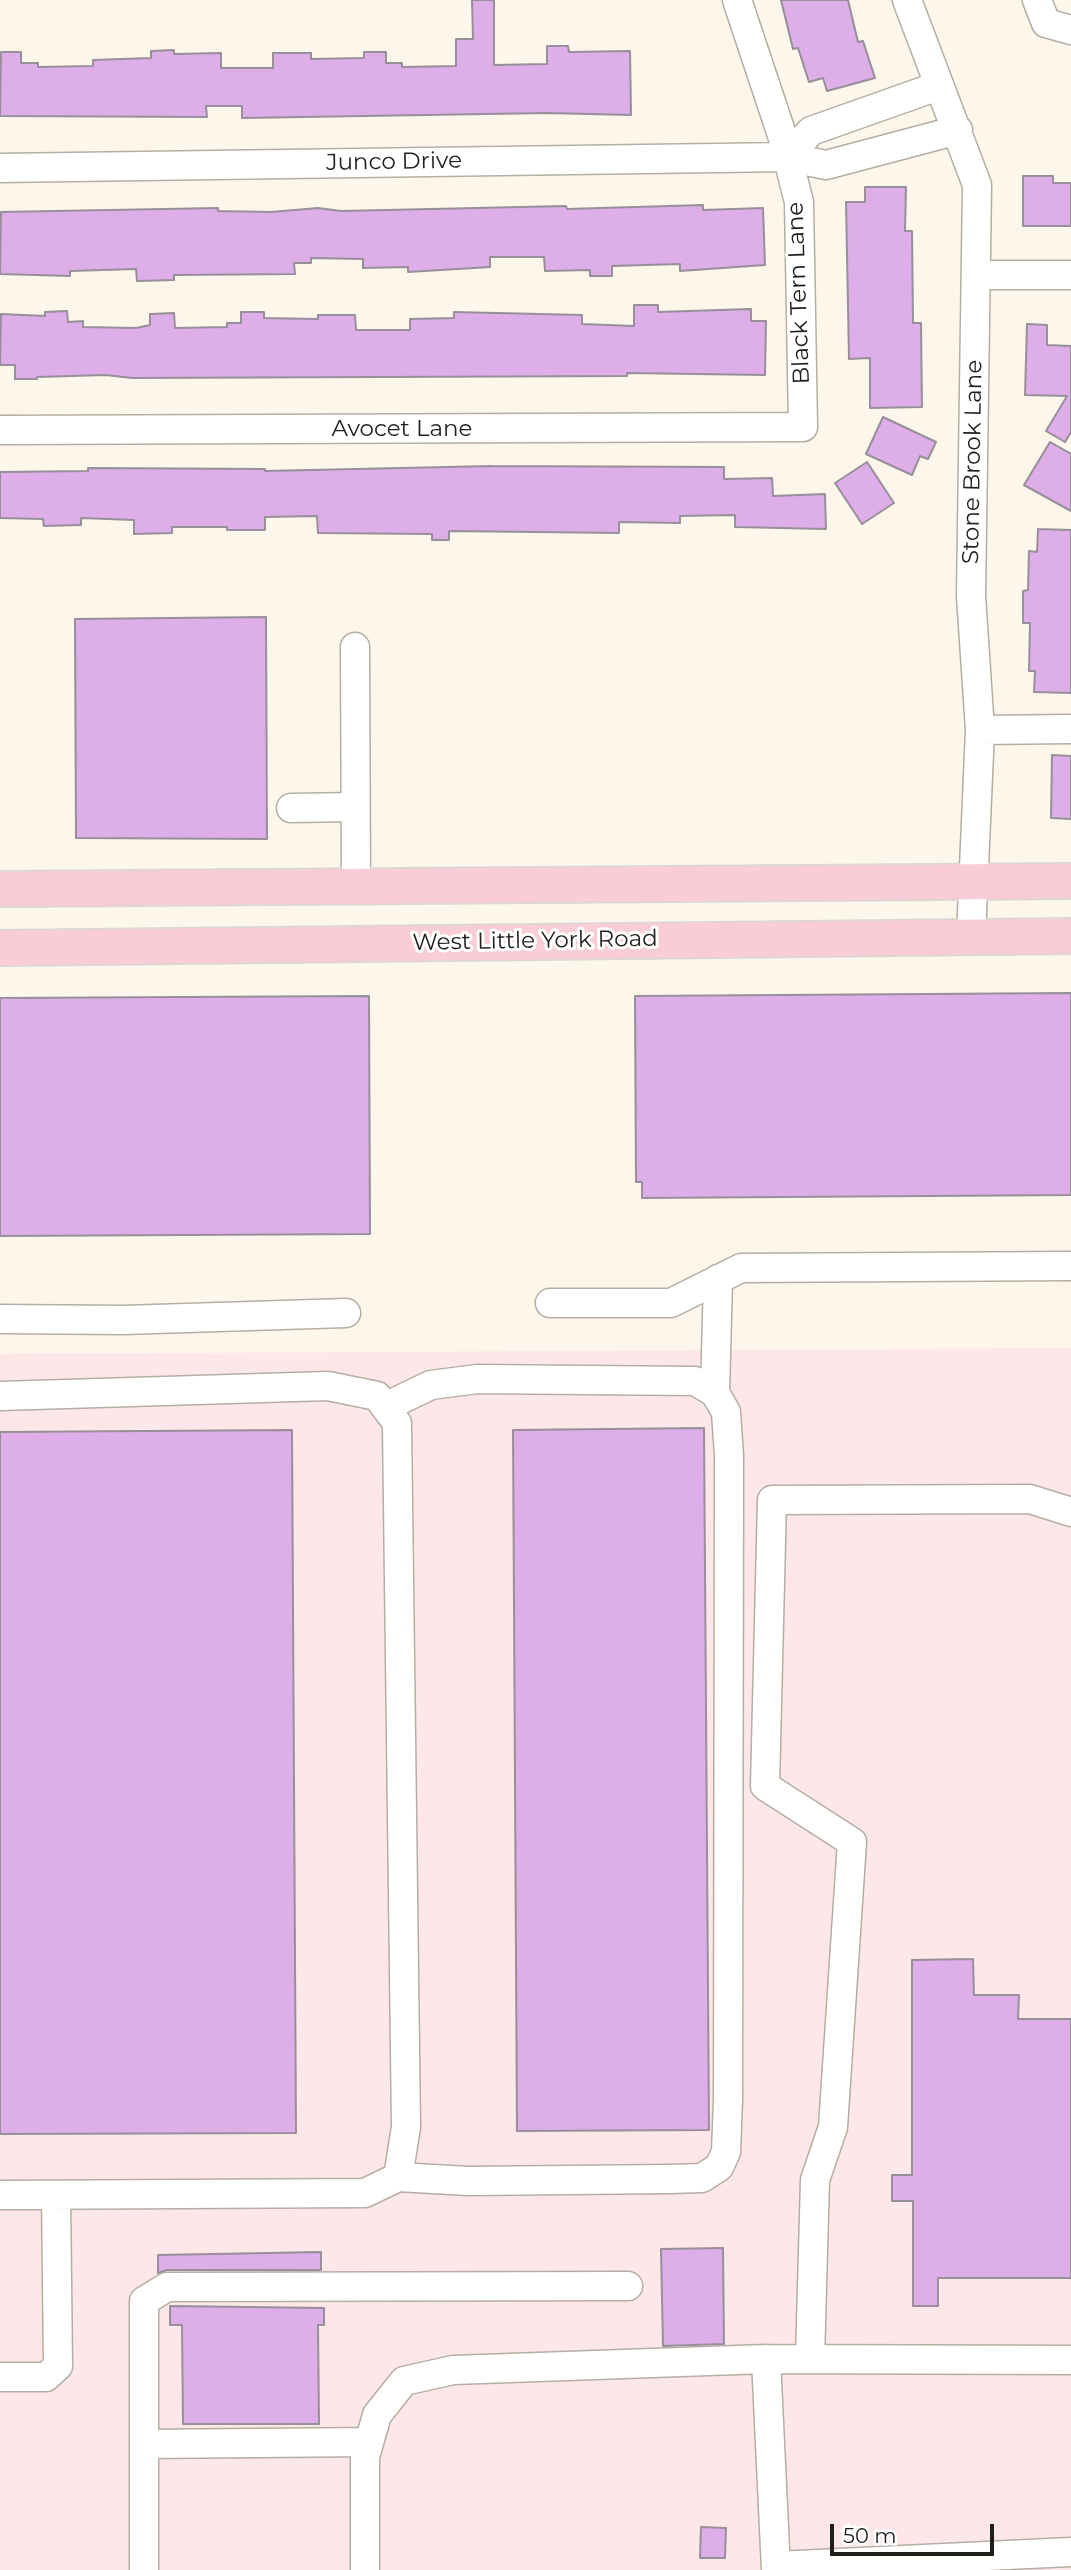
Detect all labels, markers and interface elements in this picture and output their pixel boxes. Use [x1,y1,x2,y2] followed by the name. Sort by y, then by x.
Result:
[326,147,462,177] street label: Junco Drive
[782,201,816,385] street label: Black Tern Lane
[957,360,989,564] street label: Stone Brook Lane
[332,415,472,443] street label: Avocet Lane
[412,925,658,957] street label: West Little York Road
[833,2510,998,2554] scale bar
[843,2523,897,2548] text: 50 m

